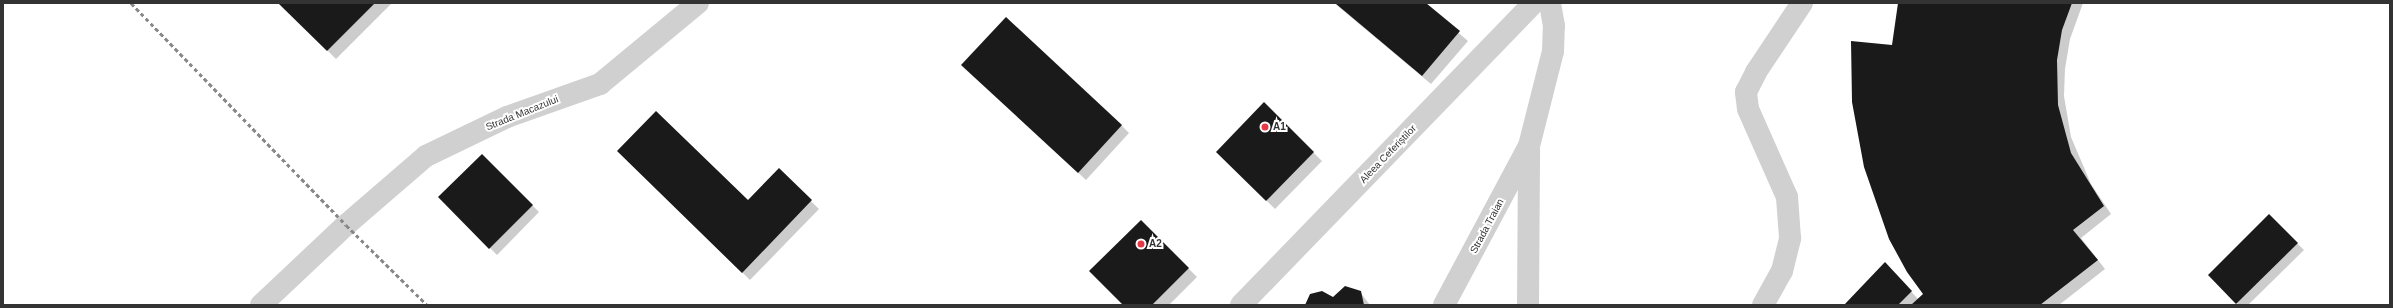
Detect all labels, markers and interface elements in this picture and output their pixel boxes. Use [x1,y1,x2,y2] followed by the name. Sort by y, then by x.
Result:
[484,93,560,133] street label: Strada Macazului
[1273,121,1286,133] place label: A1
[1260,122,1270,132] marker: A1
[1357,122,1419,186] street label: Aleea Ceferiștilor
[1468,197,1506,255] street label: Strada Traian
[1149,238,1162,250] place label: A2
[1136,239,1146,249] marker: A2

